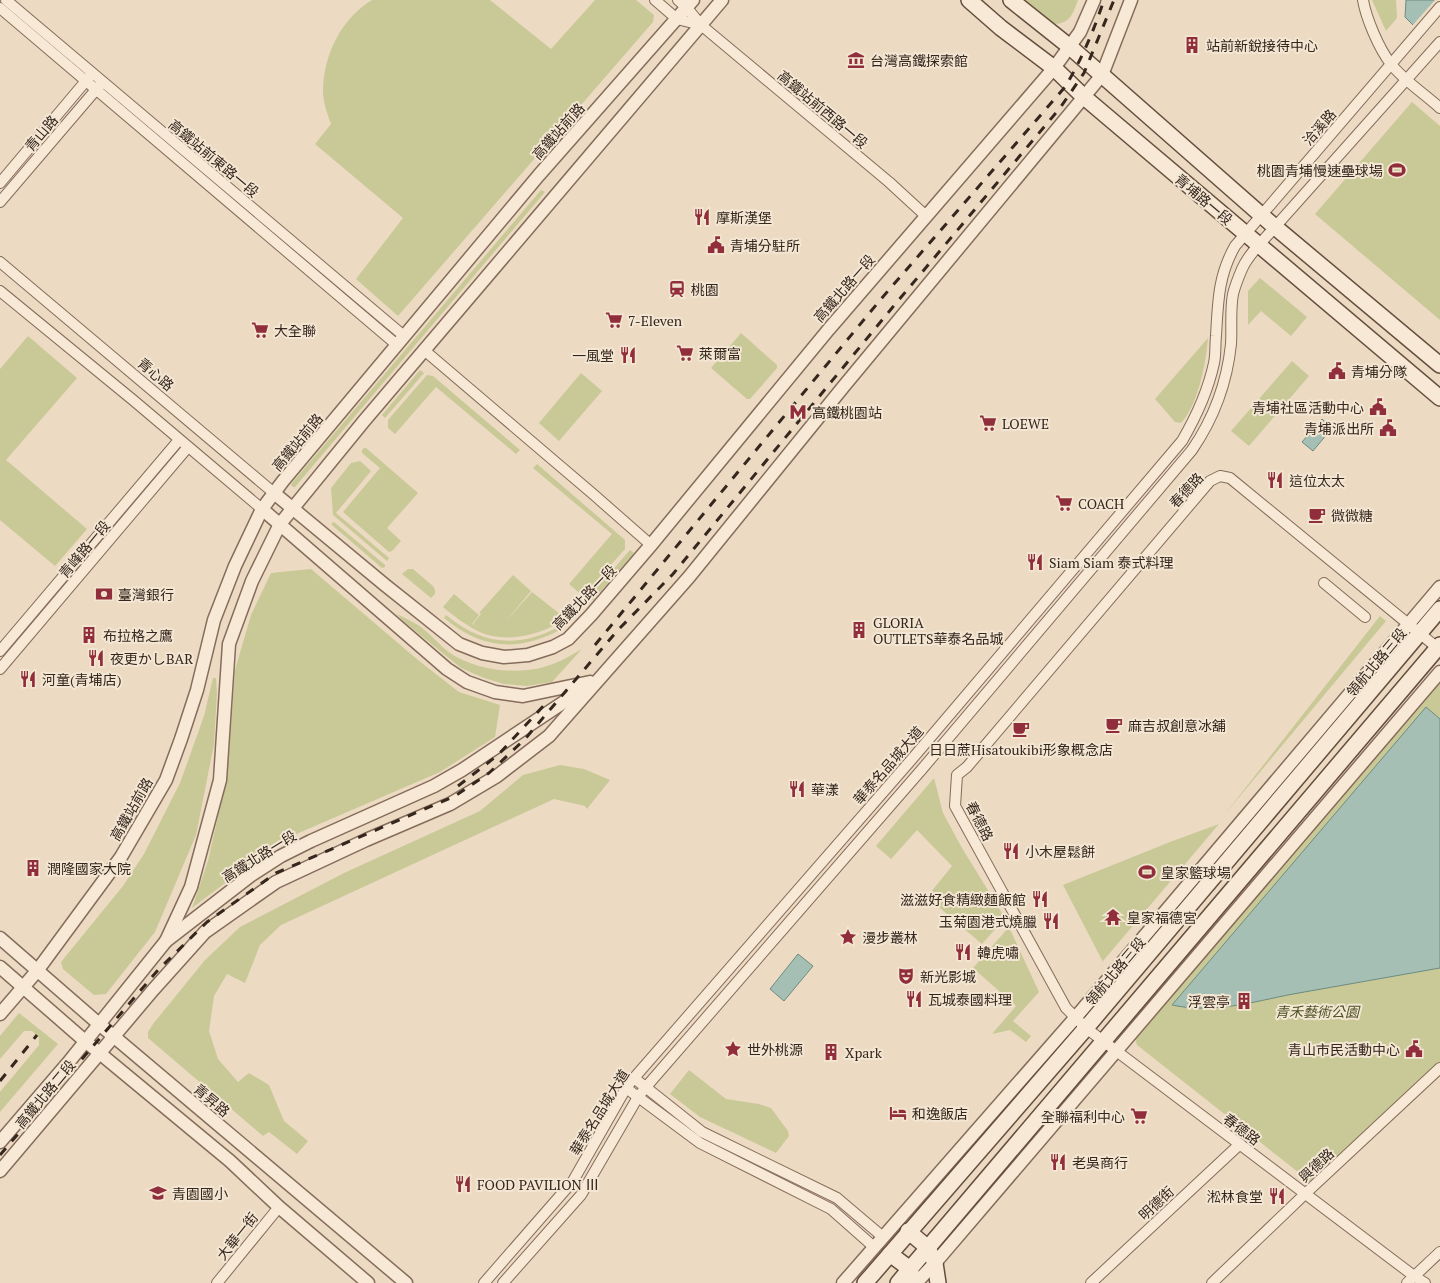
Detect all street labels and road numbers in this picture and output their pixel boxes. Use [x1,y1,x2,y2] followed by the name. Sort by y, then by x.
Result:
[774,66,872,152] street label: 高鐵站前西路一段
[528,99,588,163] street label: 高鐵站前路
[1298,105,1340,149] street label: 洽溪路
[20,111,62,155] street label: 青山路
[165,115,263,201] street label: 高鐵站前東路一段
[1171,169,1237,229] street label: 青埔路一段
[809,250,879,326] street label: 高鐵北路一段
[134,353,178,395] street label: 青心路
[267,409,327,475] street label: 高鐵站前路
[1165,468,1207,512] street label: 春德路
[54,516,114,582] street label: 青峰路一段
[548,560,620,634] street label: 高鐵北路一段
[1342,624,1410,700] street label: 領航北路三段
[849,722,927,808] street label: 華泰名品城大道
[105,774,157,844] street label: 高鐵站前路
[962,798,998,844] street label: 春德路
[218,826,300,886] street label: 高鐵北路一段
[1081,933,1149,1009] street label: 領航北路三段
[11,1056,79,1132] street label: 高鐵北路二段
[565,1065,633,1159] street label: 華泰名品城大道
[190,1079,234,1121] street label: 青昇路
[1220,1109,1264,1149] street label: 春德路
[1294,1144,1338,1186] street label: 興德路
[1134,1182,1178,1224] street label: 明德街
[212,1208,262,1264] street label: 大華一街

